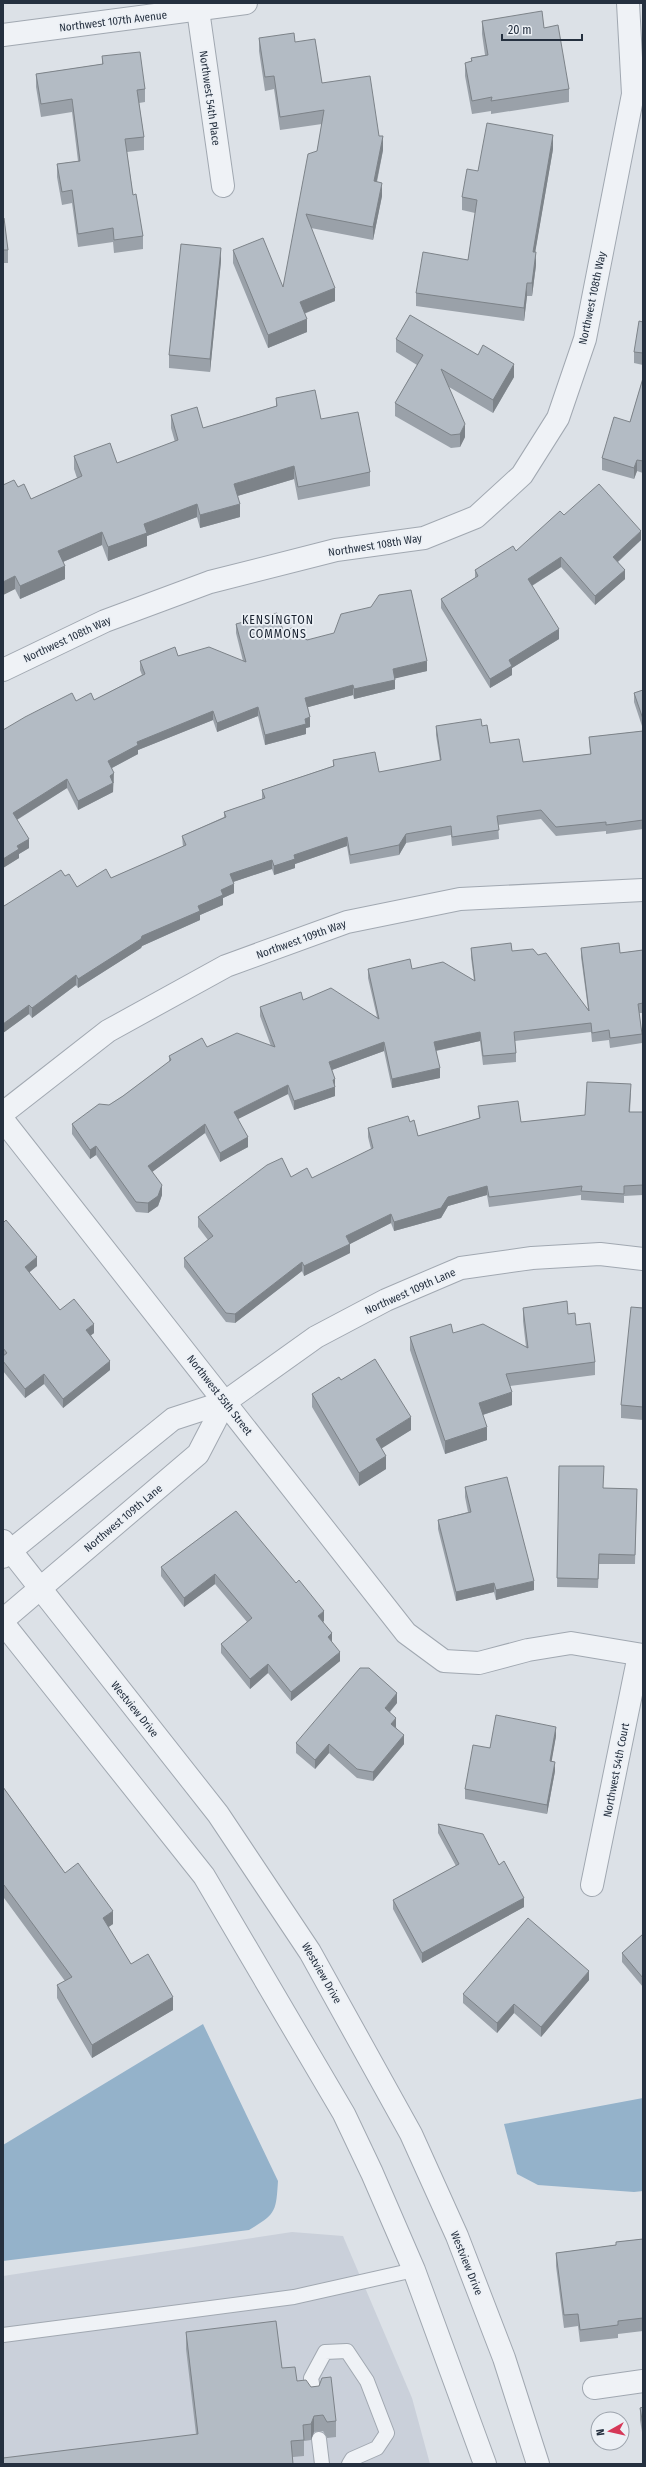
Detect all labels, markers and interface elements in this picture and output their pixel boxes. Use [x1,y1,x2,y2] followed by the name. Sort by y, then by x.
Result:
[58,8,168,35] street label: Northwest 107th Avenue
[502,16,582,42] scale bar
[508,23,532,37] text: 20 m
[196,50,223,146] street label: Northwest 54th Place
[576,250,609,346] street label: Northwest 108th Way
[327,532,423,559] street label: Northwest 108th Way
[242,613,314,641] district label: KENSINGTON COMMONS
[22,614,113,665] street label: Northwest 108th Way
[255,917,348,962] street label: Northwest 109th Way
[363,1266,458,1317] street label: Northwest 109th Lane
[184,1353,255,1438] street label: Northwest 55th Street
[82,1482,165,1555] street label: Northwest 109th Lane
[108,1679,161,1740] street label: Westview Drive
[601,1721,632,1818] street label: Northwest 54th Court
[299,1941,344,2006] street label: Westview Drive
[448,2229,485,2297] street label: Westview Drive
[590,2411,630,2451] north arrow
[594,2428,607,2436] text: N

